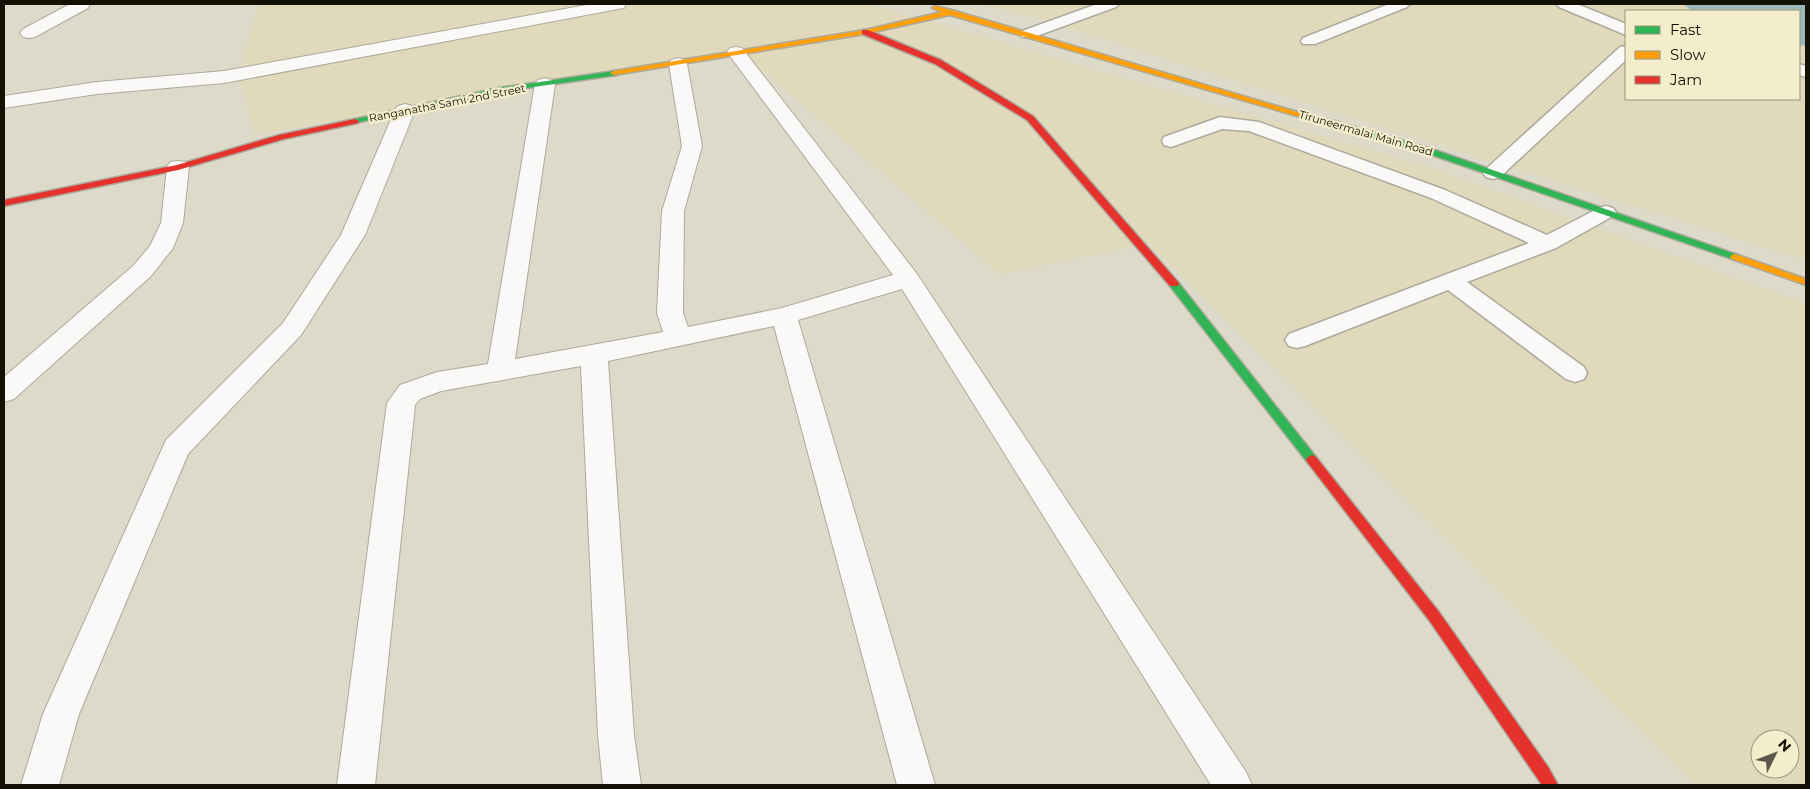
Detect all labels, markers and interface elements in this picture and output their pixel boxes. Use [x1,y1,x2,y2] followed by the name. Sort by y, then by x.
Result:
[1625,10,1800,100] legend
[1670,20,1701,39] text: Fast
[1670,45,1706,64] text: Slow
[1669,70,1702,89] text: Jam
[368,81,527,125] street label: Ranganatha Sami 2nd Street
[1297,107,1435,159] street label: Tiruneermalai Main Road
[1750,729,1800,779] north arrow
[1774,735,1795,756] text: N

